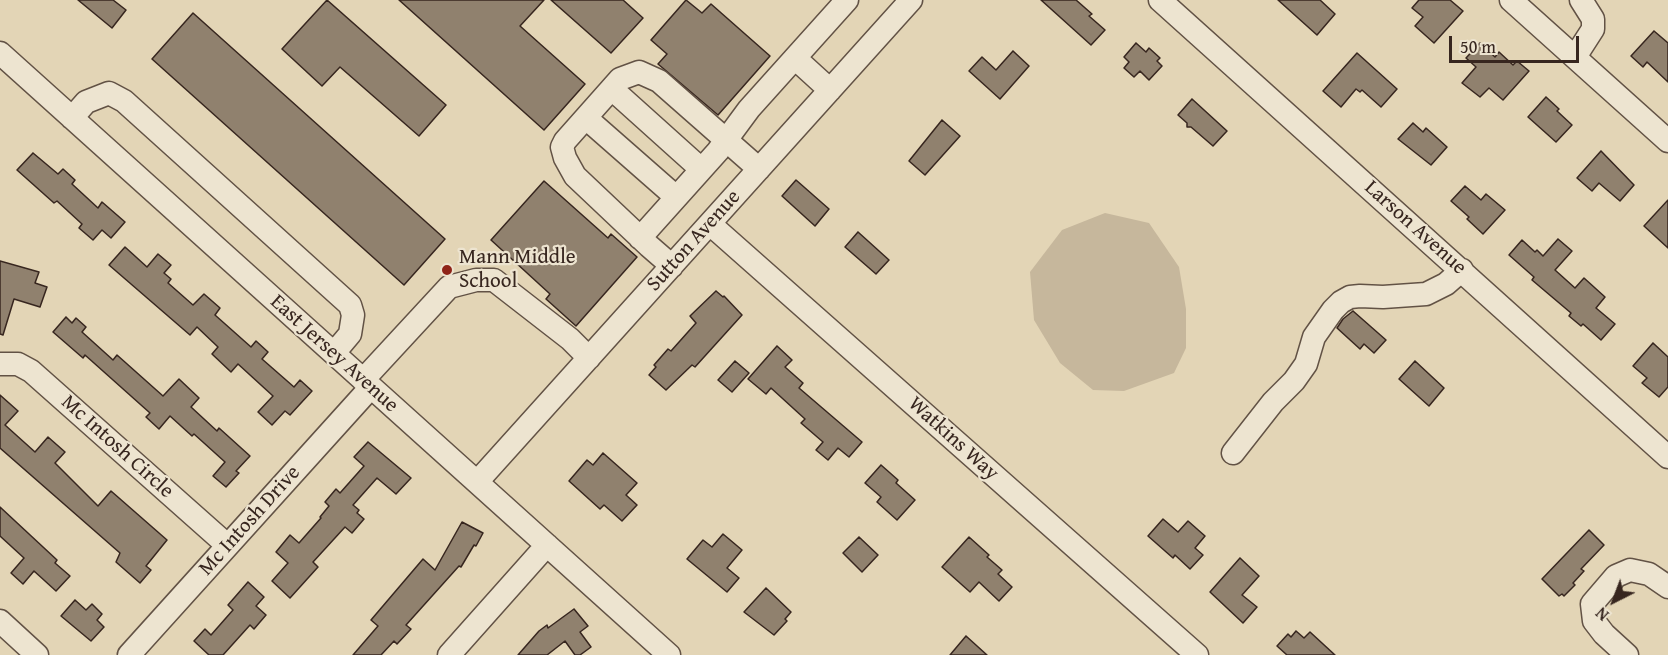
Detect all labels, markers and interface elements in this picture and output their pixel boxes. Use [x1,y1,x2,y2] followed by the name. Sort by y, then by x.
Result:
[1452,24,1582,62] scale bar
[1460,33,1496,60] text: 50 m
[1359,176,1471,280] street label: Larson Avenue
[642,185,746,297] street label: Sutton Avenue
[459,245,576,295] place label: Mann Middle School
[440,263,454,277] marker: Mann Middle School
[265,290,403,418] street label: East Jersey Avenue
[56,390,178,504] street label: Mc Intosh Circle
[903,392,1003,486] street label: Watkins Way
[194,461,306,581] street label: Mc Intosh Drive
[1584,571,1644,631] north arrow
[1590,602,1614,627] text: N

